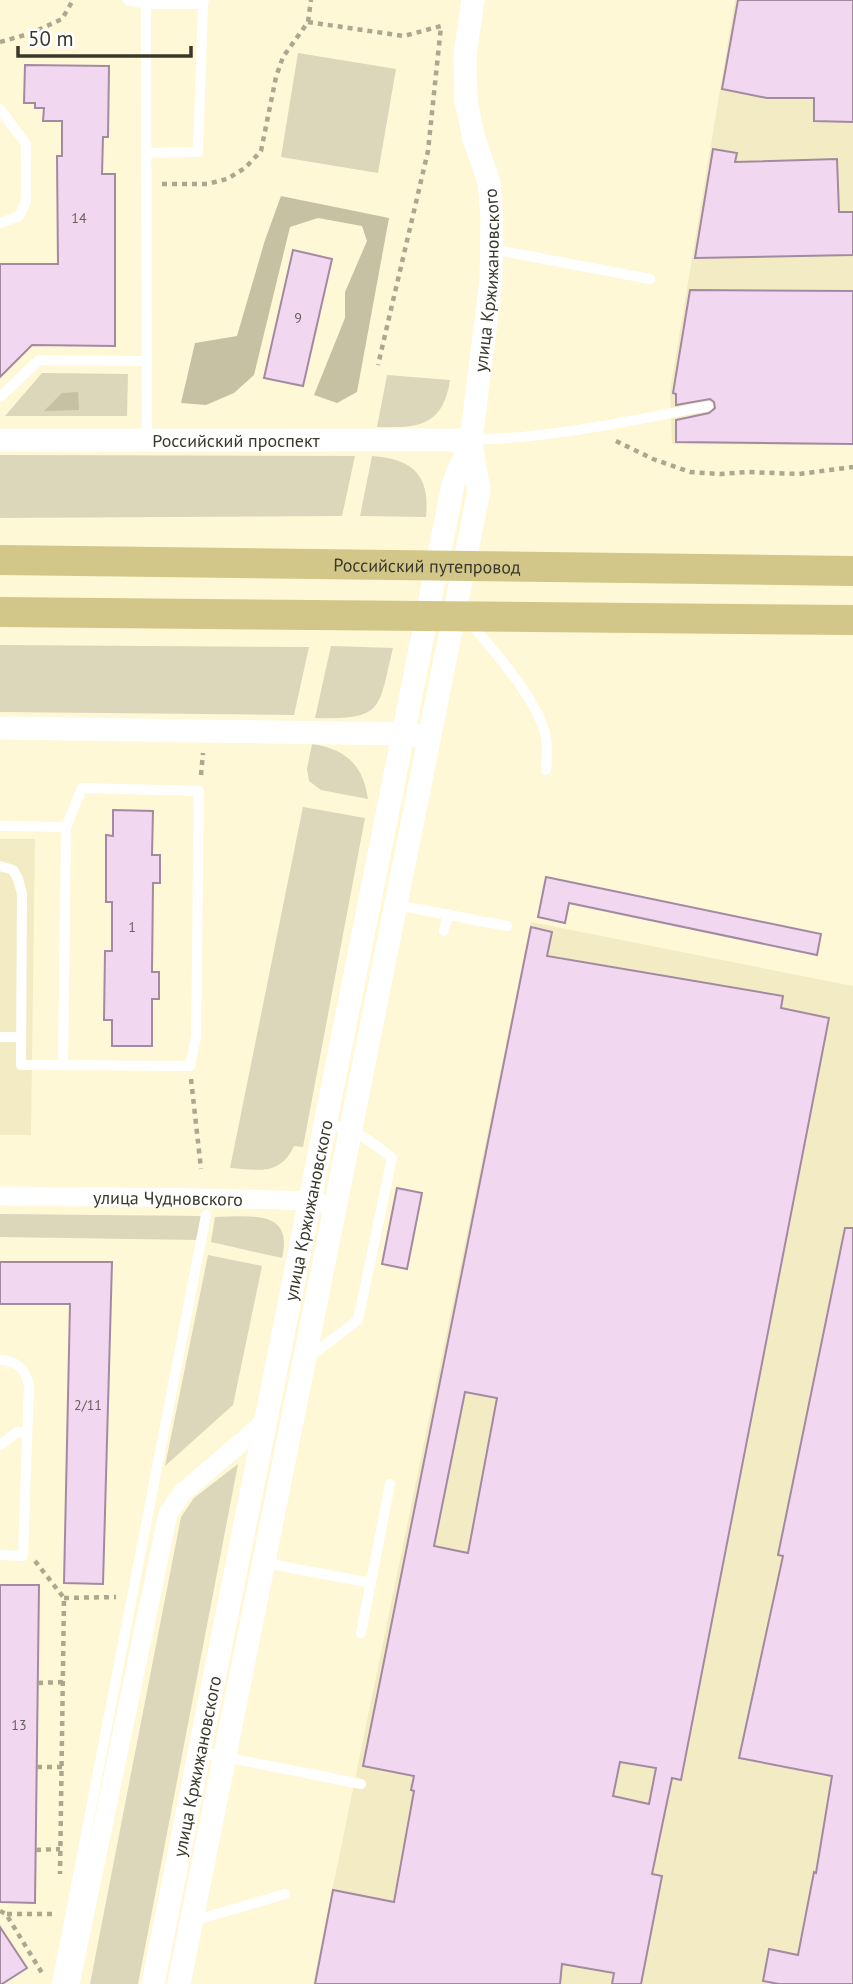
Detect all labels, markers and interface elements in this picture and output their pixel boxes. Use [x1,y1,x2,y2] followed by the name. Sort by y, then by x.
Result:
[18,14,191,58] scale bar
[28,25,74,52] text: 50 m
[468,187,504,373] street label: улица Кржижановского
[71,209,87,227] house number: 14
[294,309,302,327] house number: 9
[152,429,321,452] street label: Российский проспект
[333,553,521,578] street label: Российский путепровод
[128,918,136,936] house number: 1
[278,1118,337,1303] street label: улица Кржижановского
[93,1185,243,1211] street label: улица Чудновского
[74,1396,102,1414] house number: 2/11
[167,1674,226,1859] street label: улица Кржижановского
[11,1716,27,1734] house number: 13

